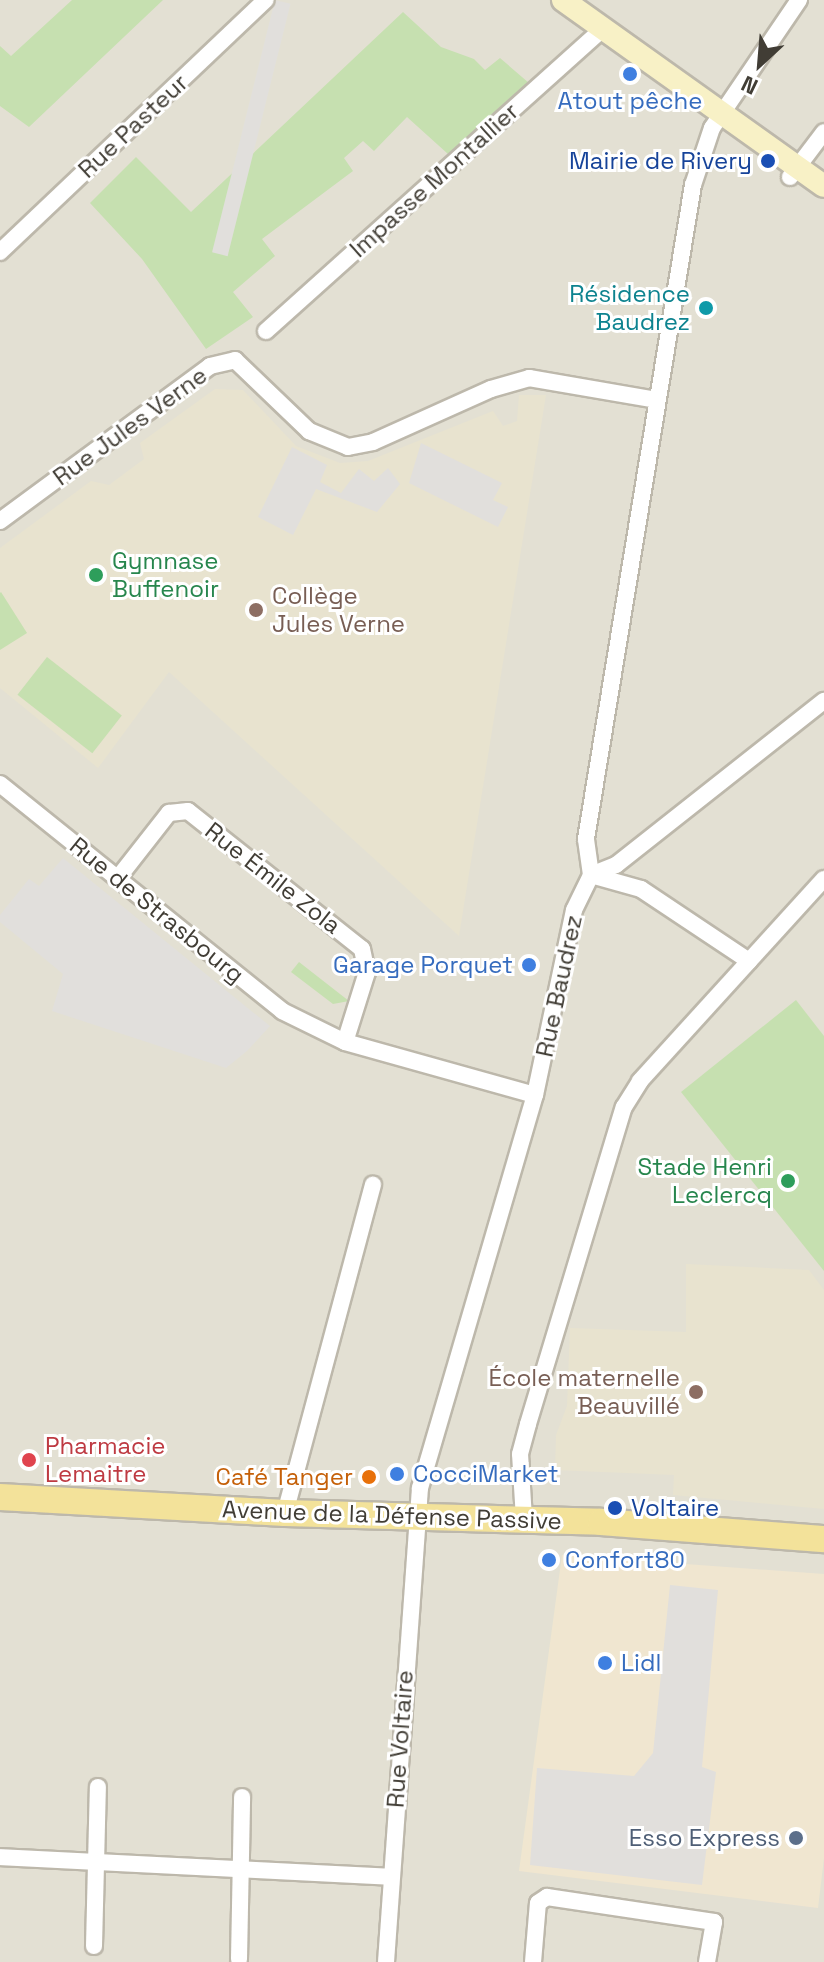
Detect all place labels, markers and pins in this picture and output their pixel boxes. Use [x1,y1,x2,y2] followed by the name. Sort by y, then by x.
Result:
[621,65,639,83] marker: Atout pêche
[558,87,702,115] place label: Atout pêche
[569,147,752,175] place label: Mairie de Rivery
[759,152,777,170] marker: Mairie de Rivery
[569,280,690,336] place label: Résidence Baudrez
[697,299,715,317] marker: Résidence Baudrez
[112,547,219,603] place label: Gymnase Buffenoir
[87,566,105,584] marker: Gymnase Buffenoir
[272,582,405,638] place label: Collège Jules Verne
[247,601,265,619] marker: Collège Jules Verne
[333,951,513,979] place label: Garage Porquet
[520,956,538,974] marker: Garage Porquet
[637,1153,772,1209] place label: Stade Henri Leclercq
[779,1172,797,1190] marker: Stade Henri Leclercq
[489,1364,680,1420] place label: École maternelle Beauvillé
[687,1383,705,1401] marker: École maternelle Beauvillé
[45,1432,166,1488] place label: Pharmacie Lemaitre
[20,1451,38,1469] marker: Pharmacie Lemaitre
[413,1460,558,1488] place label: CocciMarket
[215,1463,353,1491] place label: Café Tanger
[388,1465,406,1483] marker: CocciMarket
[360,1468,378,1486] marker: Café Tanger
[631,1494,719,1522] place label: Voltaire
[606,1499,624,1517] marker: Voltaire
[565,1546,685,1574] place label: Confort80
[540,1551,558,1569] marker: Confort80
[621,1649,661,1677] place label: Lidl
[596,1654,614,1672] marker: Lidl
[629,1824,780,1852] place label: Esso Express
[787,1829,805,1847] marker: Esso Express

